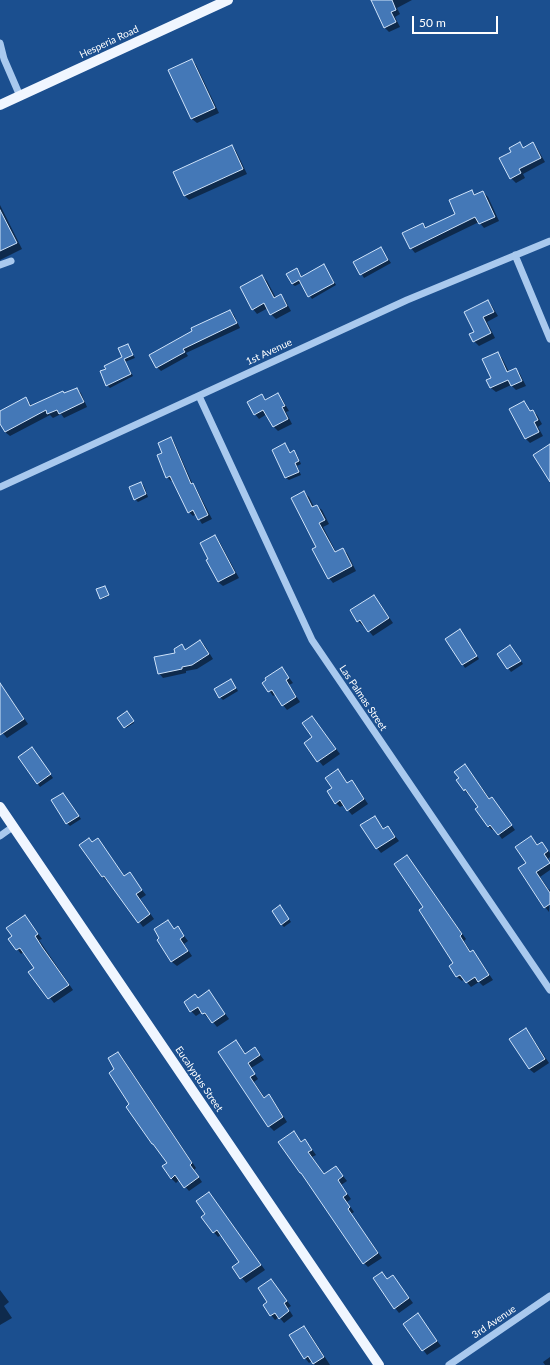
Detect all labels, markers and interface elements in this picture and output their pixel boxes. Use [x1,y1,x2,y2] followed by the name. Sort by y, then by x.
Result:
[414,8,500,34] scale bar
[419,15,446,30] text: 50 m
[78,23,140,61] street label: Hesperia Road
[244,336,294,368] street label: 1st Avenue
[337,663,389,733] street label: Las Palmas Street
[173,1044,225,1114] street label: Eucalyptus Street
[470,1303,518,1341] street label: 3rd Avenue

